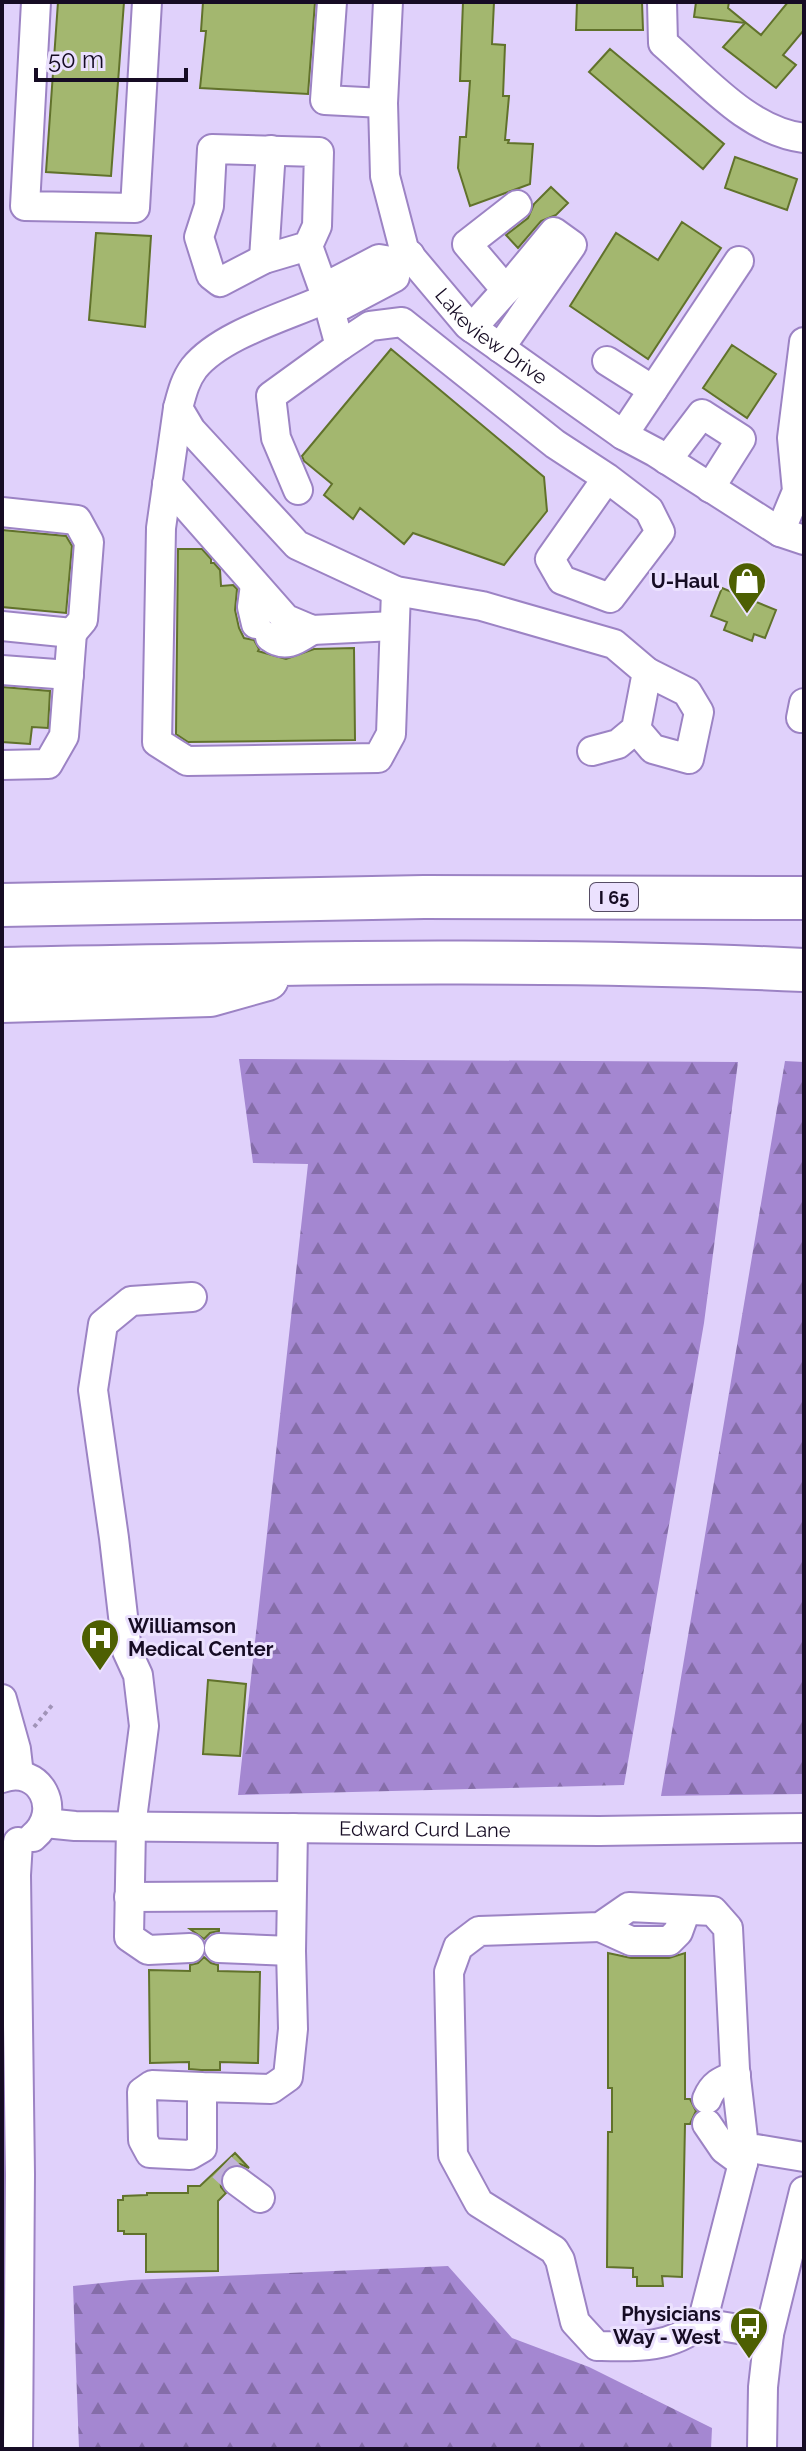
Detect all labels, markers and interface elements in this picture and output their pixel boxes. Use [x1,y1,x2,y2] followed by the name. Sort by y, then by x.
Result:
[36,32,186,82] scale bar
[48,45,104,74] text: 50 m
[430,283,552,390] street label: Lakeview Drive
[726,560,768,615] shop icon: U-Haul
[651,569,720,593] place label: U-Haul
[590,883,638,911] road number: I 65
[128,1614,274,1661] place label: Williamson Medical Center
[79,1617,121,1672] hospital icon: Williamson Medical Center
[339,1817,511,1842] street label: Edward Curd Lane
[613,2302,721,2349] place label: Physicians Way - West
[728,2305,770,2360] bus stop icon: Physicians Way - West

